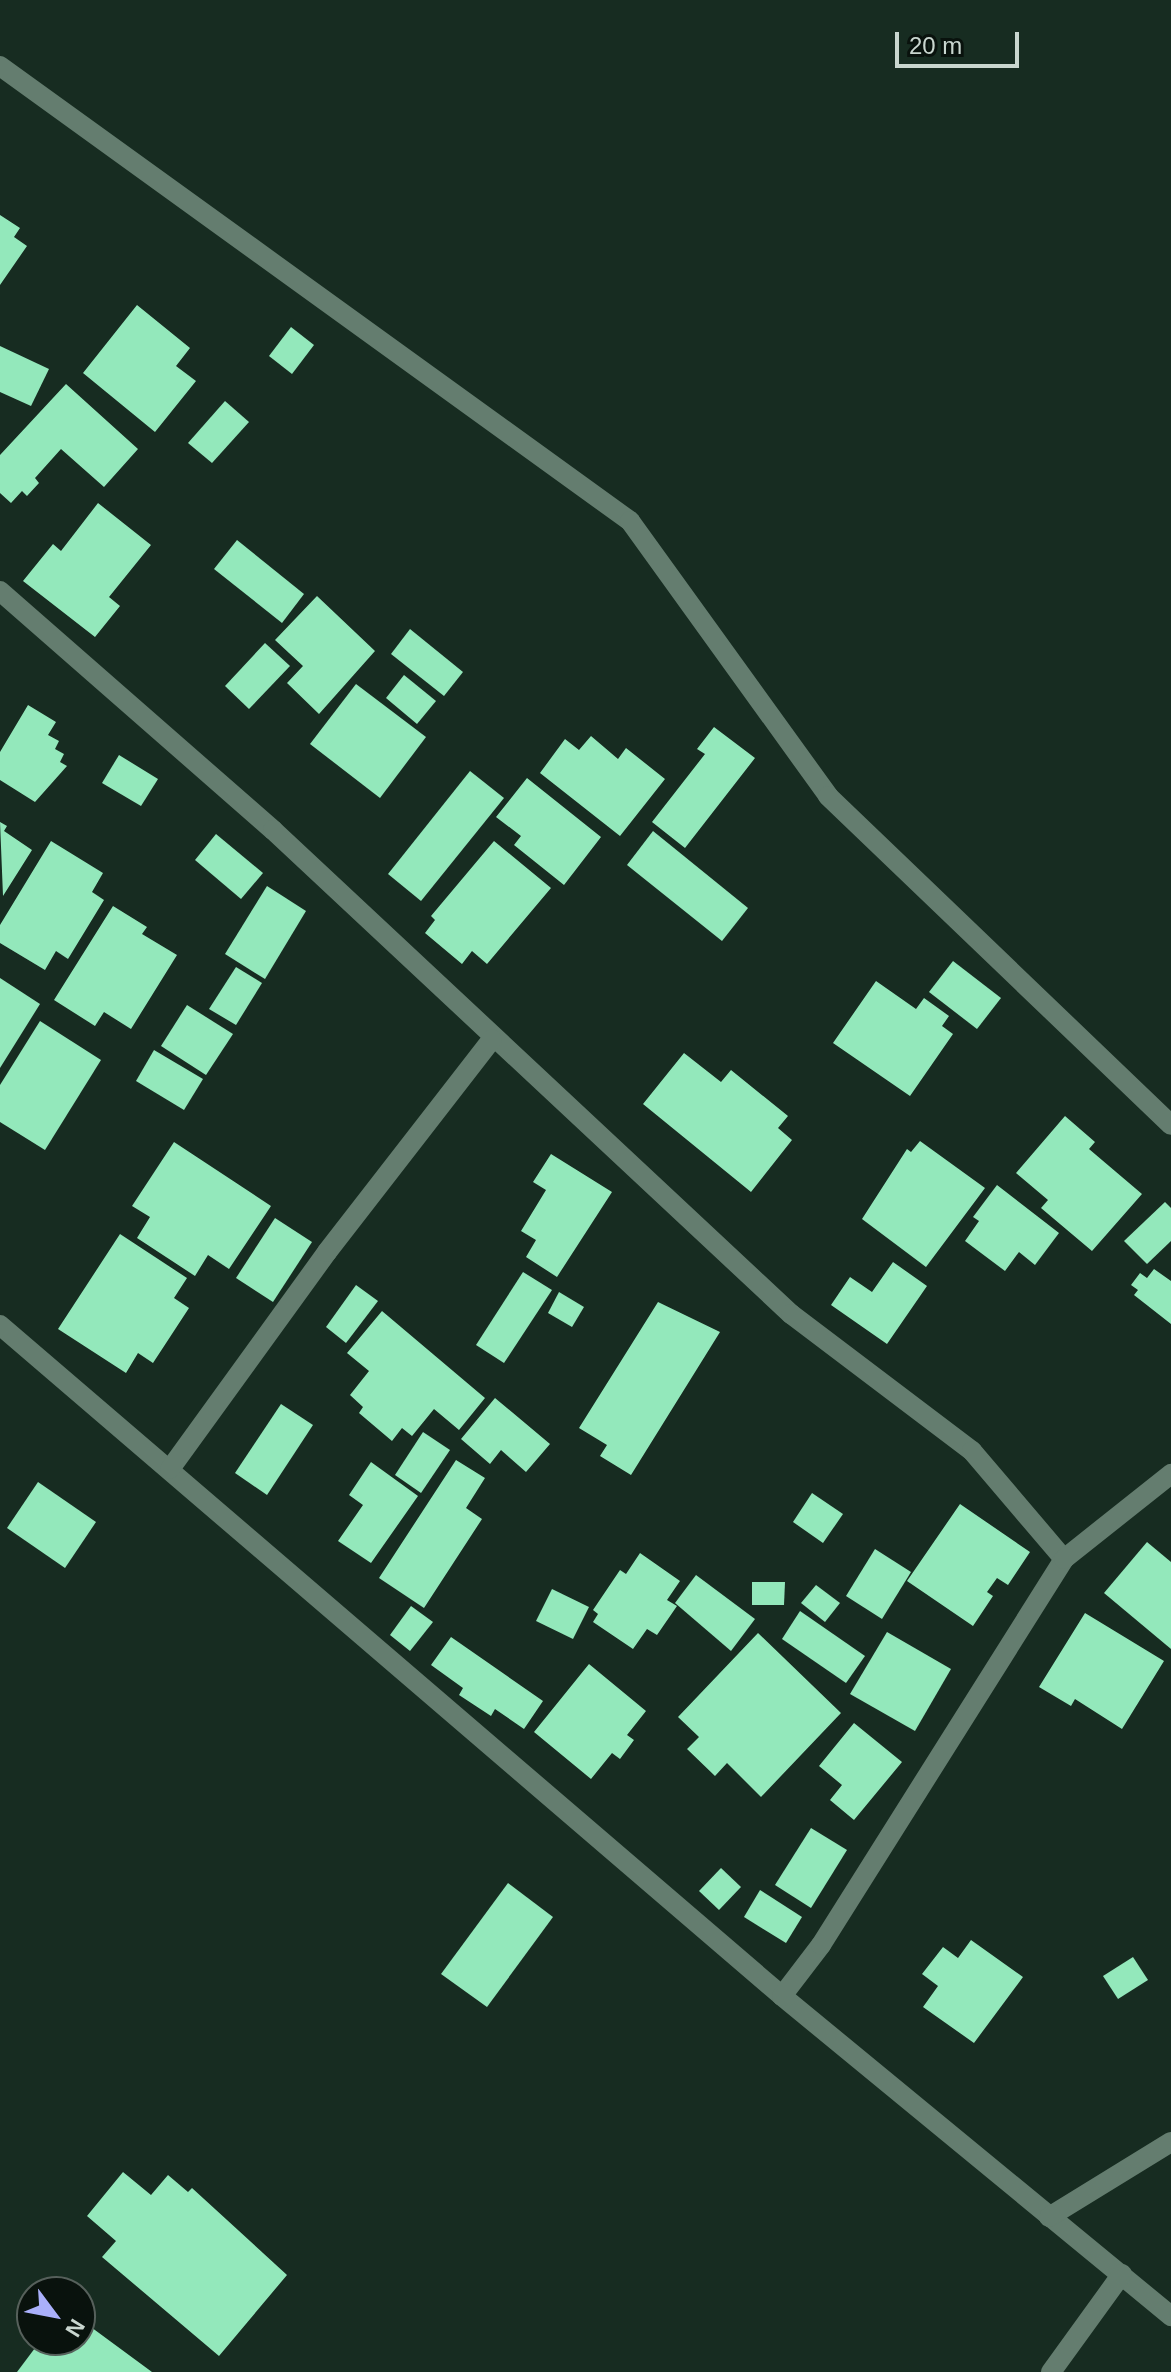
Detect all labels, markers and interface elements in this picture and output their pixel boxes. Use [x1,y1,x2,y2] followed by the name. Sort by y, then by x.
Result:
[899,16,1023,66] scale bar
[909,32,962,59] text: 20 m
[16,2276,96,2356] north arrow
[60,2315,90,2341] text: N

